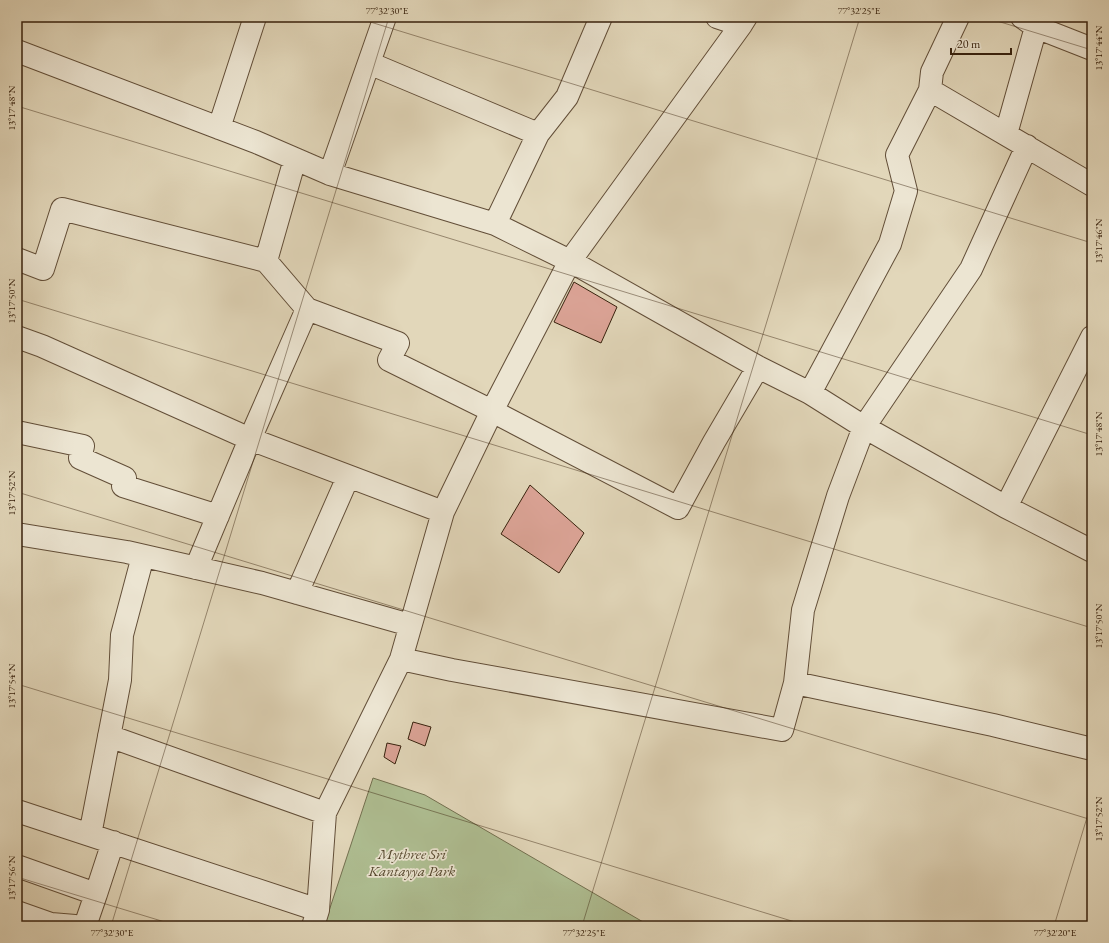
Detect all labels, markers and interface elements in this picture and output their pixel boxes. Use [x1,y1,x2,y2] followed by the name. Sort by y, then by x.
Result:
[366,4,409,17] text: 77°32'30"E
[838,4,881,17] text: 77°32'25"E
[1092,25,1105,70] text: 13°17'44"N
[951,30,1011,56] scale bar
[957,36,981,52] text: 20 m
[5,85,18,130] text: 13°17'48"N
[1092,218,1105,263] text: 13°17'46"N
[5,278,18,323] text: 13°17'50"N
[1092,411,1105,456] text: 13°17'48"N
[5,470,18,515] text: 13°17'52"N
[1092,603,1105,648] text: 13°17'50"N
[5,663,18,708] text: 13°17'54"N
[1092,796,1105,841] text: 13°17'52"N
[368,844,456,880] park label: Mythree Sri Kantayya Park
[5,855,18,900] text: 13°17'56"N
[91,926,134,939] text: 77°32'30"E
[563,926,606,939] text: 77°32'25"E
[1034,926,1077,939] text: 77°32'20"E

